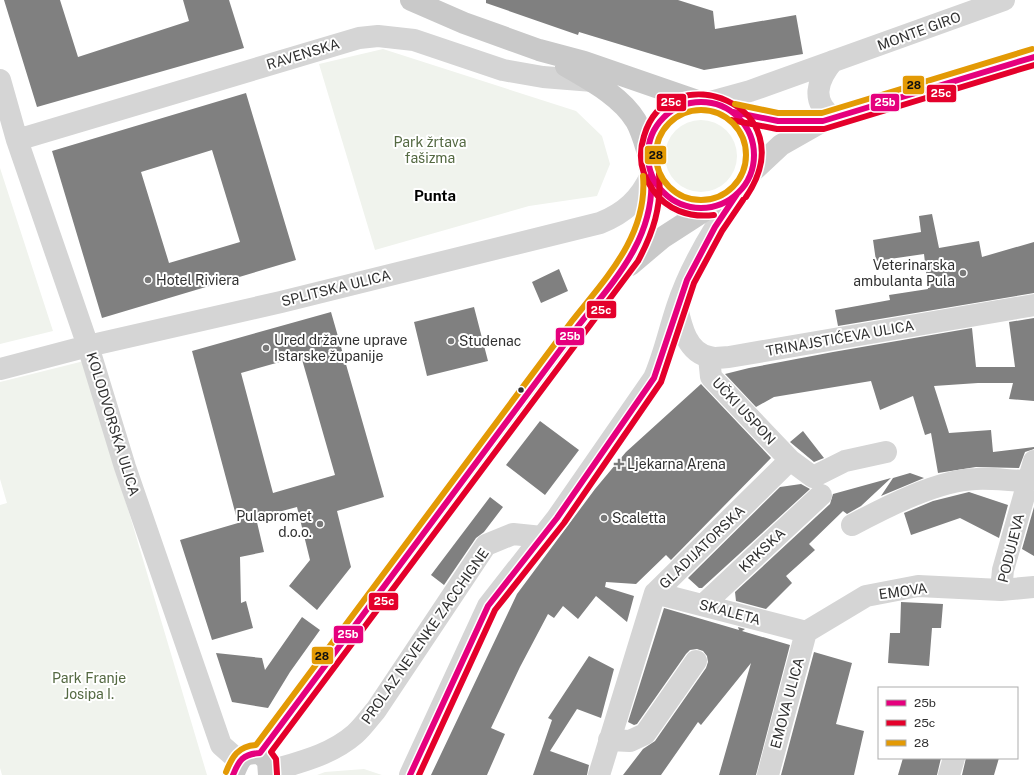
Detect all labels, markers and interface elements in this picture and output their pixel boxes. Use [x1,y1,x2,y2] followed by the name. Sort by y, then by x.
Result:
[875,9,963,53] street label: MONTE GIRO
[265,35,342,73] street label: RAVENSKA
[902,75,925,95] line badge: 28
[907,79,921,91] text: 28
[926,84,957,103] line badge: 25c
[931,87,951,99] text: 25c
[656,93,687,112] line badge: 25c
[870,93,900,112] line badge: 25b
[661,96,681,108] text: 25c
[874,96,896,108] text: 25b
[394,134,466,166] park label: Park žrtava fašizma
[644,145,667,165] line badge: 28
[649,149,663,161] text: 28
[414,187,456,204] district label: Punta
[853,257,955,289] place label: Veterinarska ambulanta Pula
[280,267,392,309] street label: SPLITSKA ULICA
[958,268,968,278] marker: Veterinarska ambulanta Pula
[156,272,239,288] place label: Hotel Riviera
[143,275,153,285] marker: Hotel Riviera
[586,300,617,319] line badge: 25c
[591,304,611,316] text: 25c
[764,315,915,359] street label: TRINAJSTIĆEVA ULICA
[555,327,585,346] line badge: 25b
[559,330,581,342] text: 25b
[274,332,408,364] place label: Ured državne uprave Istarske županije
[459,333,521,349] place label: Studenac
[446,336,456,346] marker: Studenac
[261,343,271,353] marker: Ured državne uprave Istarske županije
[83,350,143,498] street label: KOLODVORSKA ULICA
[709,374,780,448] street label: UČKI USPON
[516,385,526,395] unlabelled marker
[627,456,726,472] place label: Ljekarna Arena
[614,459,624,469] marker: Ljekarna Arena
[656,502,748,592] street label: GLADIJATORSKA
[236,508,312,540] place label: Pulapromet d.o.o.
[612,510,666,526] place label: Scaletta
[995,512,1027,584] street label: PODUJEVA
[599,513,609,523] marker: Scaletta
[315,519,325,529] marker: Pulapromet d.o.o.
[736,525,788,575] street label: KRKSKA
[358,545,492,727] street label: PROLAZ NEVENKE ZACCHIGNE
[878,580,928,602] street label: EMOVA
[368,592,399,611] line badge: 25c
[374,595,394,607] text: 25c
[697,596,763,628] street label: SKALETA
[333,625,364,644] line badge: 25b
[337,628,359,640] text: 25b
[311,646,334,665] line badge: 28
[315,650,329,662] text: 28
[767,656,807,750] street label: EMOVA ULICA
[52,670,126,702] park label: Park Franje Josipa I.
[878,687,1018,759] legend
[914,696,936,710] text: 25b
[914,716,935,730] text: 25c
[914,736,929,750] text: 28

